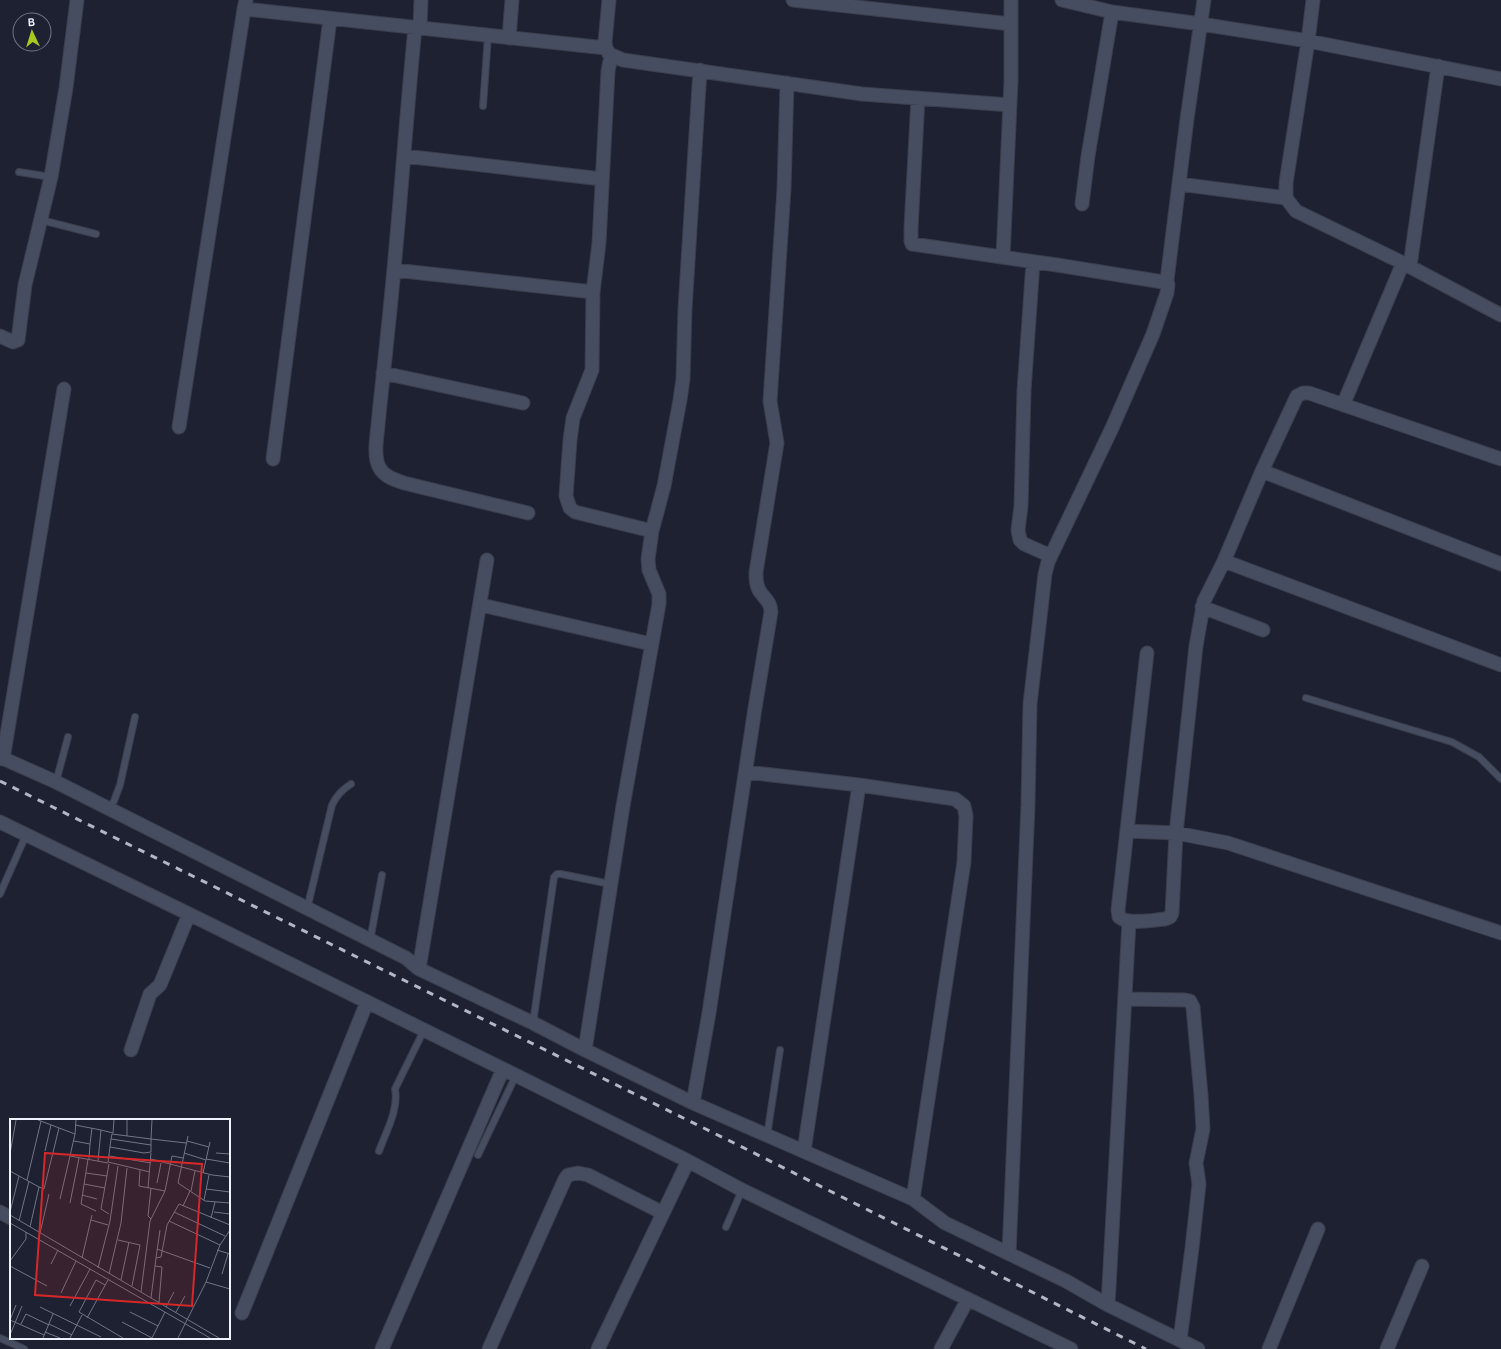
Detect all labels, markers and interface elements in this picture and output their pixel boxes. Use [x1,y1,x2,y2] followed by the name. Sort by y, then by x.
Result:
[12,12,52,52] north arrow
[27,15,35,29] text: B
[10,1119,230,1339] inset map

